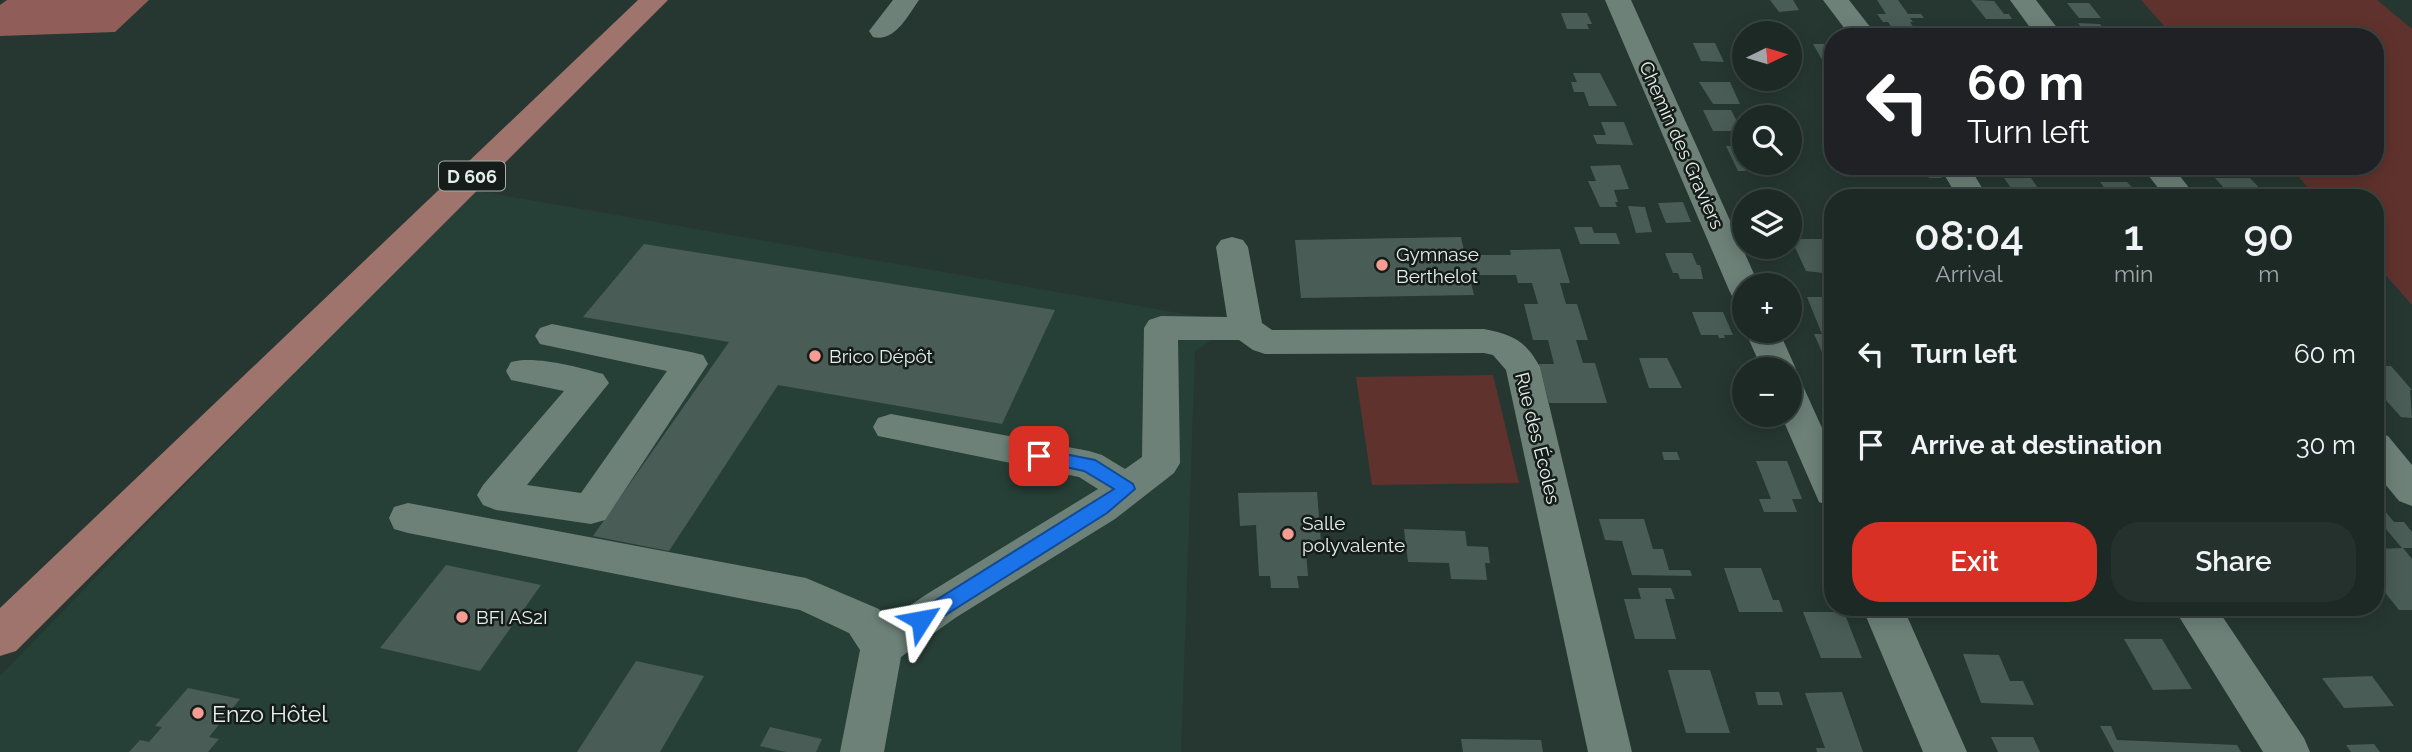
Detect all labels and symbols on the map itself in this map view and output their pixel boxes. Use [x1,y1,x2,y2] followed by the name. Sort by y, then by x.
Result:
[1732,21,1802,91] north arrow
[1635,58,1729,232] street label: Chemin des Graviers
[439,162,505,190] road number: D 606
[1396,243,1479,287] place label: Gymnase Berthelot
[1374,257,1390,273] marker: Gymnase Berthelot
[829,345,934,367] place label: Brico Dépôt
[807,348,823,364] marker: Brico Dépôt
[1511,370,1565,506] street label: Rue des Écoles
[1009,426,1069,486] pin
[1302,512,1405,556] place label: Salle polyvalente
[1280,526,1296,542] marker: Salle polyvalente
[884,583,958,657] position arrow
[476,606,548,628] place label: BFI AS2I
[454,609,470,625] marker: BFI AS2I
[212,700,328,727] place label: Enzo Hôtel
[190,705,206,721] marker: Enzo Hôtel

